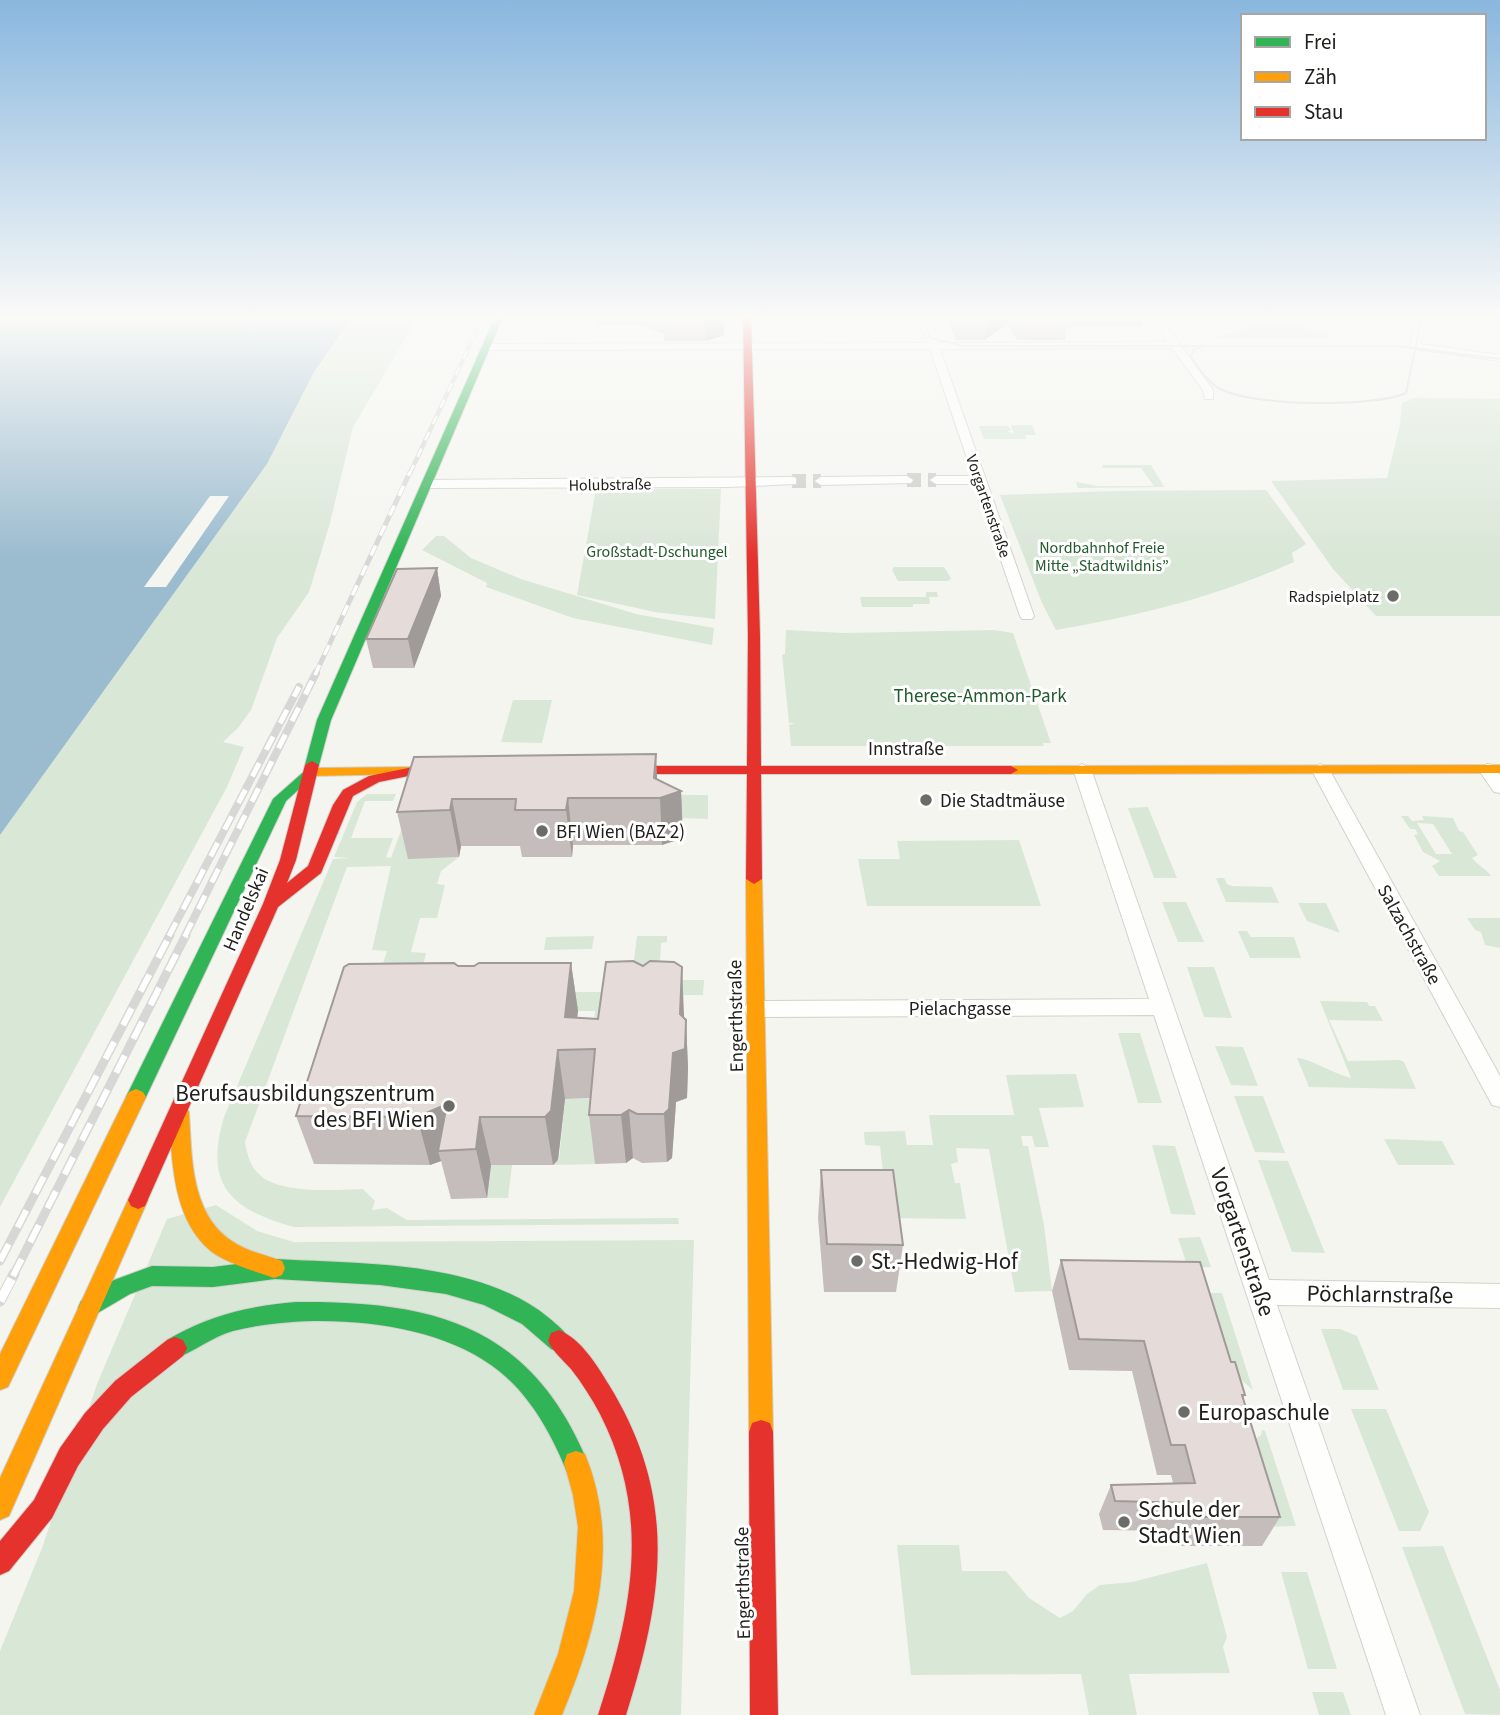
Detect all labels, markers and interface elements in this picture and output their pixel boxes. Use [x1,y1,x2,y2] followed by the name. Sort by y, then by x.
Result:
[1241,14,1486,140] legend
[1304,27,1337,57] text: Frei
[1304,62,1337,92] text: Zäh
[1304,97,1343,127] text: Stau
[960,452,1016,561] street label: Vorgartenstraße
[568,473,652,497] street label: Holubstraße
[1035,537,1169,577] park label: Nordbahnhof Freie Mitte „Stadtwildnis”
[586,541,728,563] park label: Großstadt-Dschungel
[1288,586,1379,608] place label: Radspielplatz
[1385,588,1401,604] marker: Radspielplatz
[893,683,1067,710] park label: Therese-Ammon-Park
[868,736,944,763] street label: Innstraße
[940,788,1065,815] place label: Die Stadtmäuse
[918,792,934,808] marker: Die Stadtmäuse
[556,819,685,846] place label: BFI Wien (BAZ 2)
[534,823,550,839] marker: BFI Wien (BAZ 2)
[217,864,276,956] street label: Handelskai
[1370,880,1447,990] street label: Salzachstraße
[722,959,751,1072] street label: Engerthstraße
[909,996,1011,1023] street label: Pielachgasse
[175,1077,435,1136] place label: Berufsausbildungszentrum des BFI Wien
[441,1098,457,1114] marker: Berufsausbildungszentrum des BFI Wien
[1202,1164,1283,1321] street label: Vorgartenstraße
[871,1245,1019,1278] place label: St.-Hedwig-Hof
[849,1253,865,1269] marker: St.-Hedwig-Hof
[1306,1277,1454,1312] street label: Pöchlarnstraße
[1198,1396,1329,1429] place label: Europaschule
[1176,1404,1192,1420] marker: Europaschule
[1138,1493,1241,1552] place label: Schule der Stadt Wien
[1116,1514,1132,1530] marker: Schule der Stadt Wien
[729,1526,758,1639] street label: Engerthstraße

